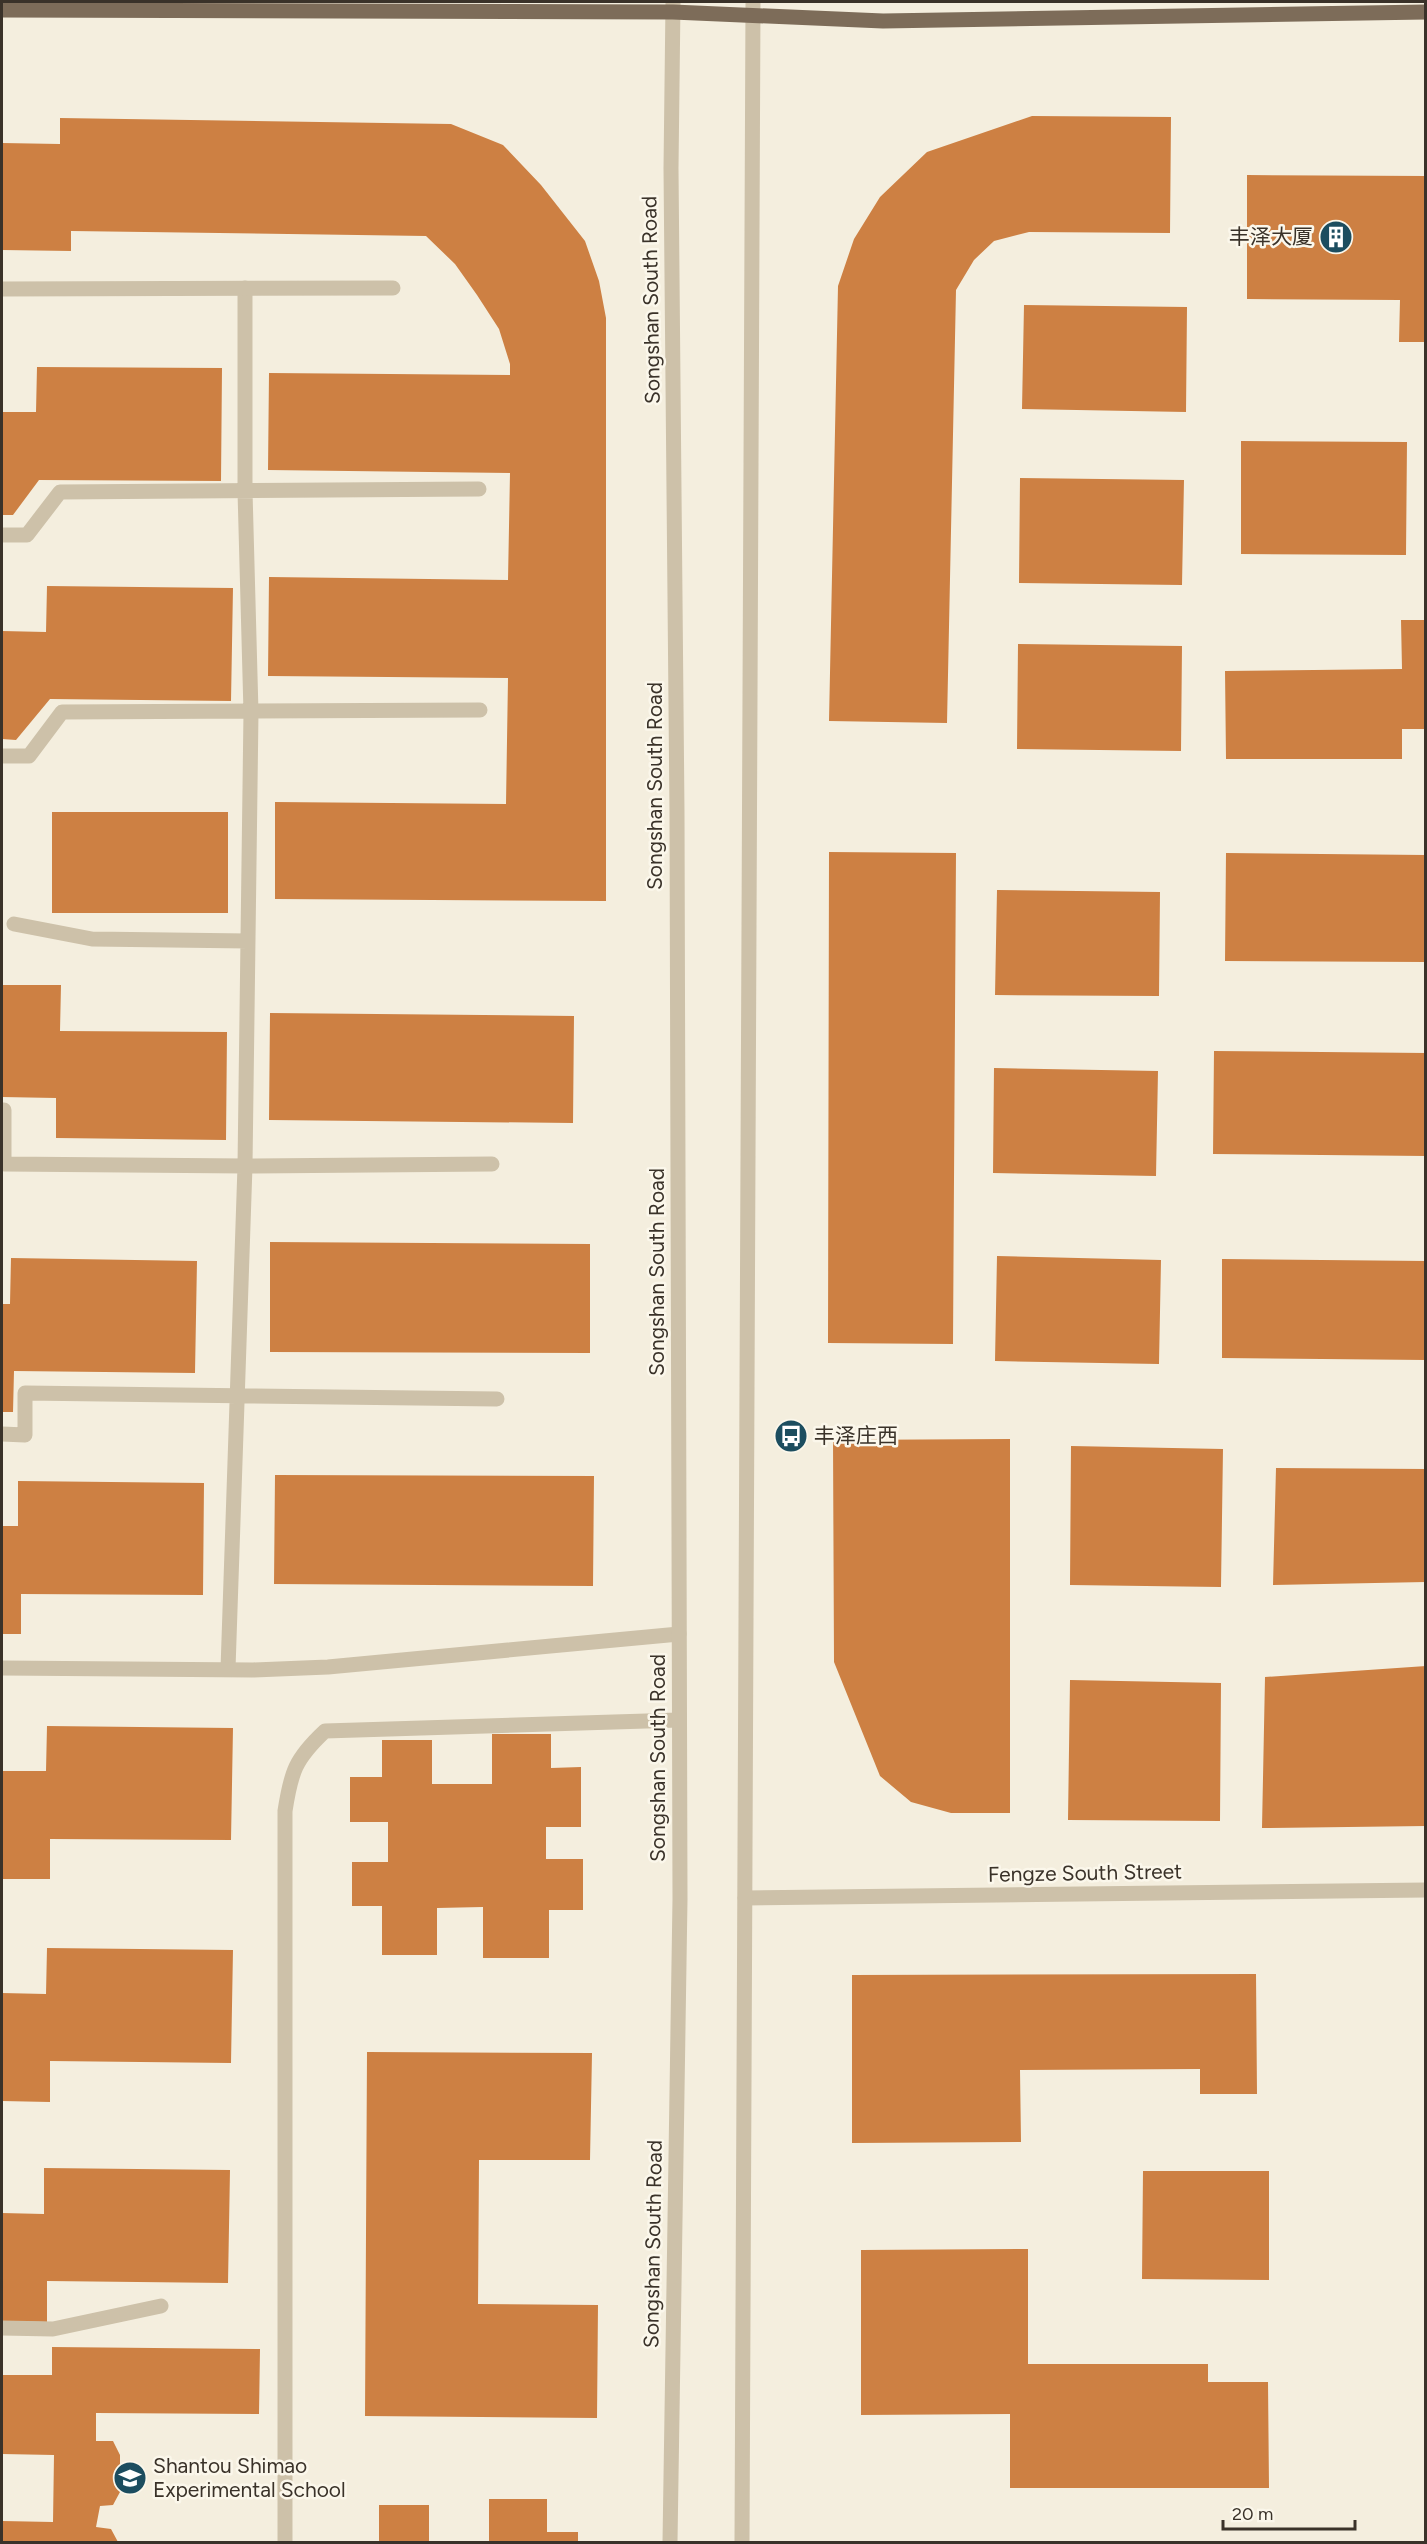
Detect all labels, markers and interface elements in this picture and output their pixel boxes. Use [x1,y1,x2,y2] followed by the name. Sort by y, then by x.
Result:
[636,196,665,404] street label: Songshan South Road
[1318,219,1354,255] building icon: 丰泽大厦
[1229,224,1313,249] place label: 丰泽大厦
[642,682,667,890] street label: Songshan South Road
[644,1168,669,1376] street label: Songshan South Road
[773,1418,809,1454] bus stop icon: 丰泽庄西
[814,1423,898,1448] place label: 丰泽庄西
[645,1654,670,1862] street label: Songshan South Road
[988,1858,1182,1887] street label: Fengze South Street
[638,2140,667,2348] street label: Songshan South Road
[153,2453,346,2502] place label: Shantou Shimao Experimental School
[112,2460,148,2496] school or university icon: Shantou Shimao Experimental School
[1223,2493,1355,2531] scale bar
[1232,2503,1273,2525] text: 20 m

